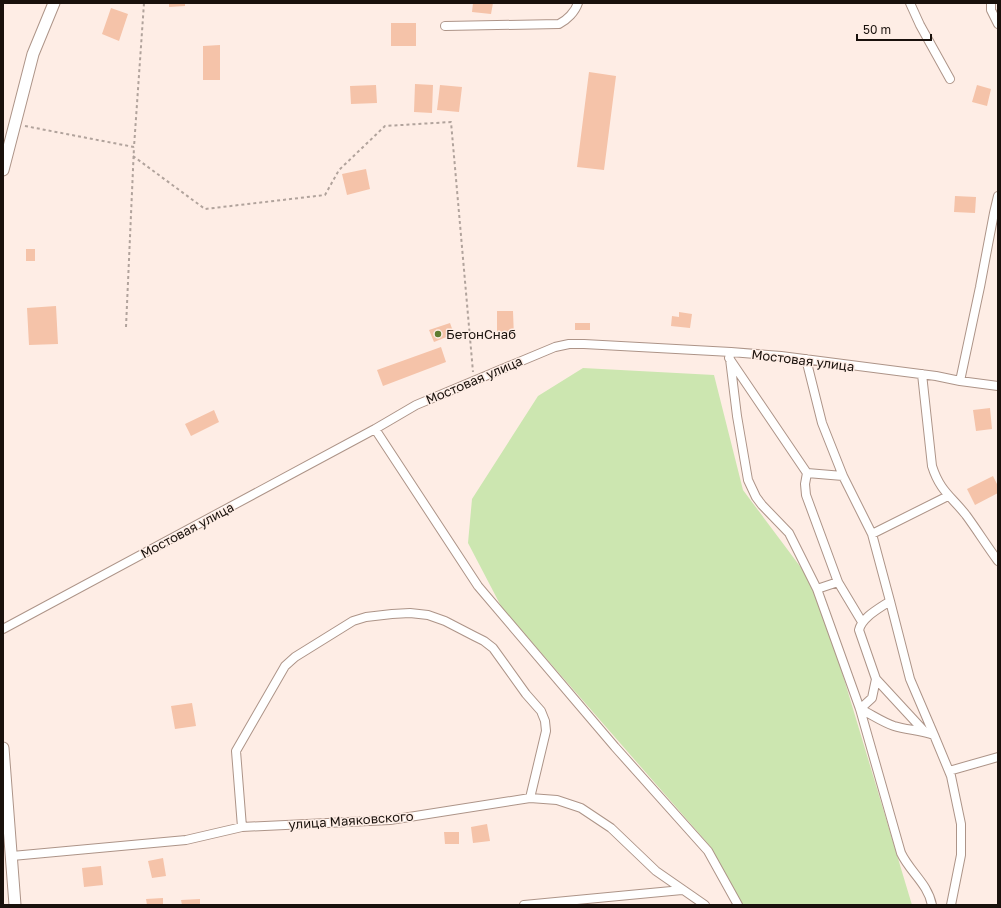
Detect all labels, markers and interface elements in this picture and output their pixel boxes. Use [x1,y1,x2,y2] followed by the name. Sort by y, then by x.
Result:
[857,16,931,42] scale bar
[863,22,891,37] text: 50 m
[446,326,516,342] place label: БетонСнаб
[433,329,443,339] marker: БетонСнаб
[751,346,855,374] street label: Мостовая улица
[423,352,525,408] street label: Мостовая улица
[138,499,236,561] street label: Мостовая улица
[288,808,414,832] street label: улица Маяковского

